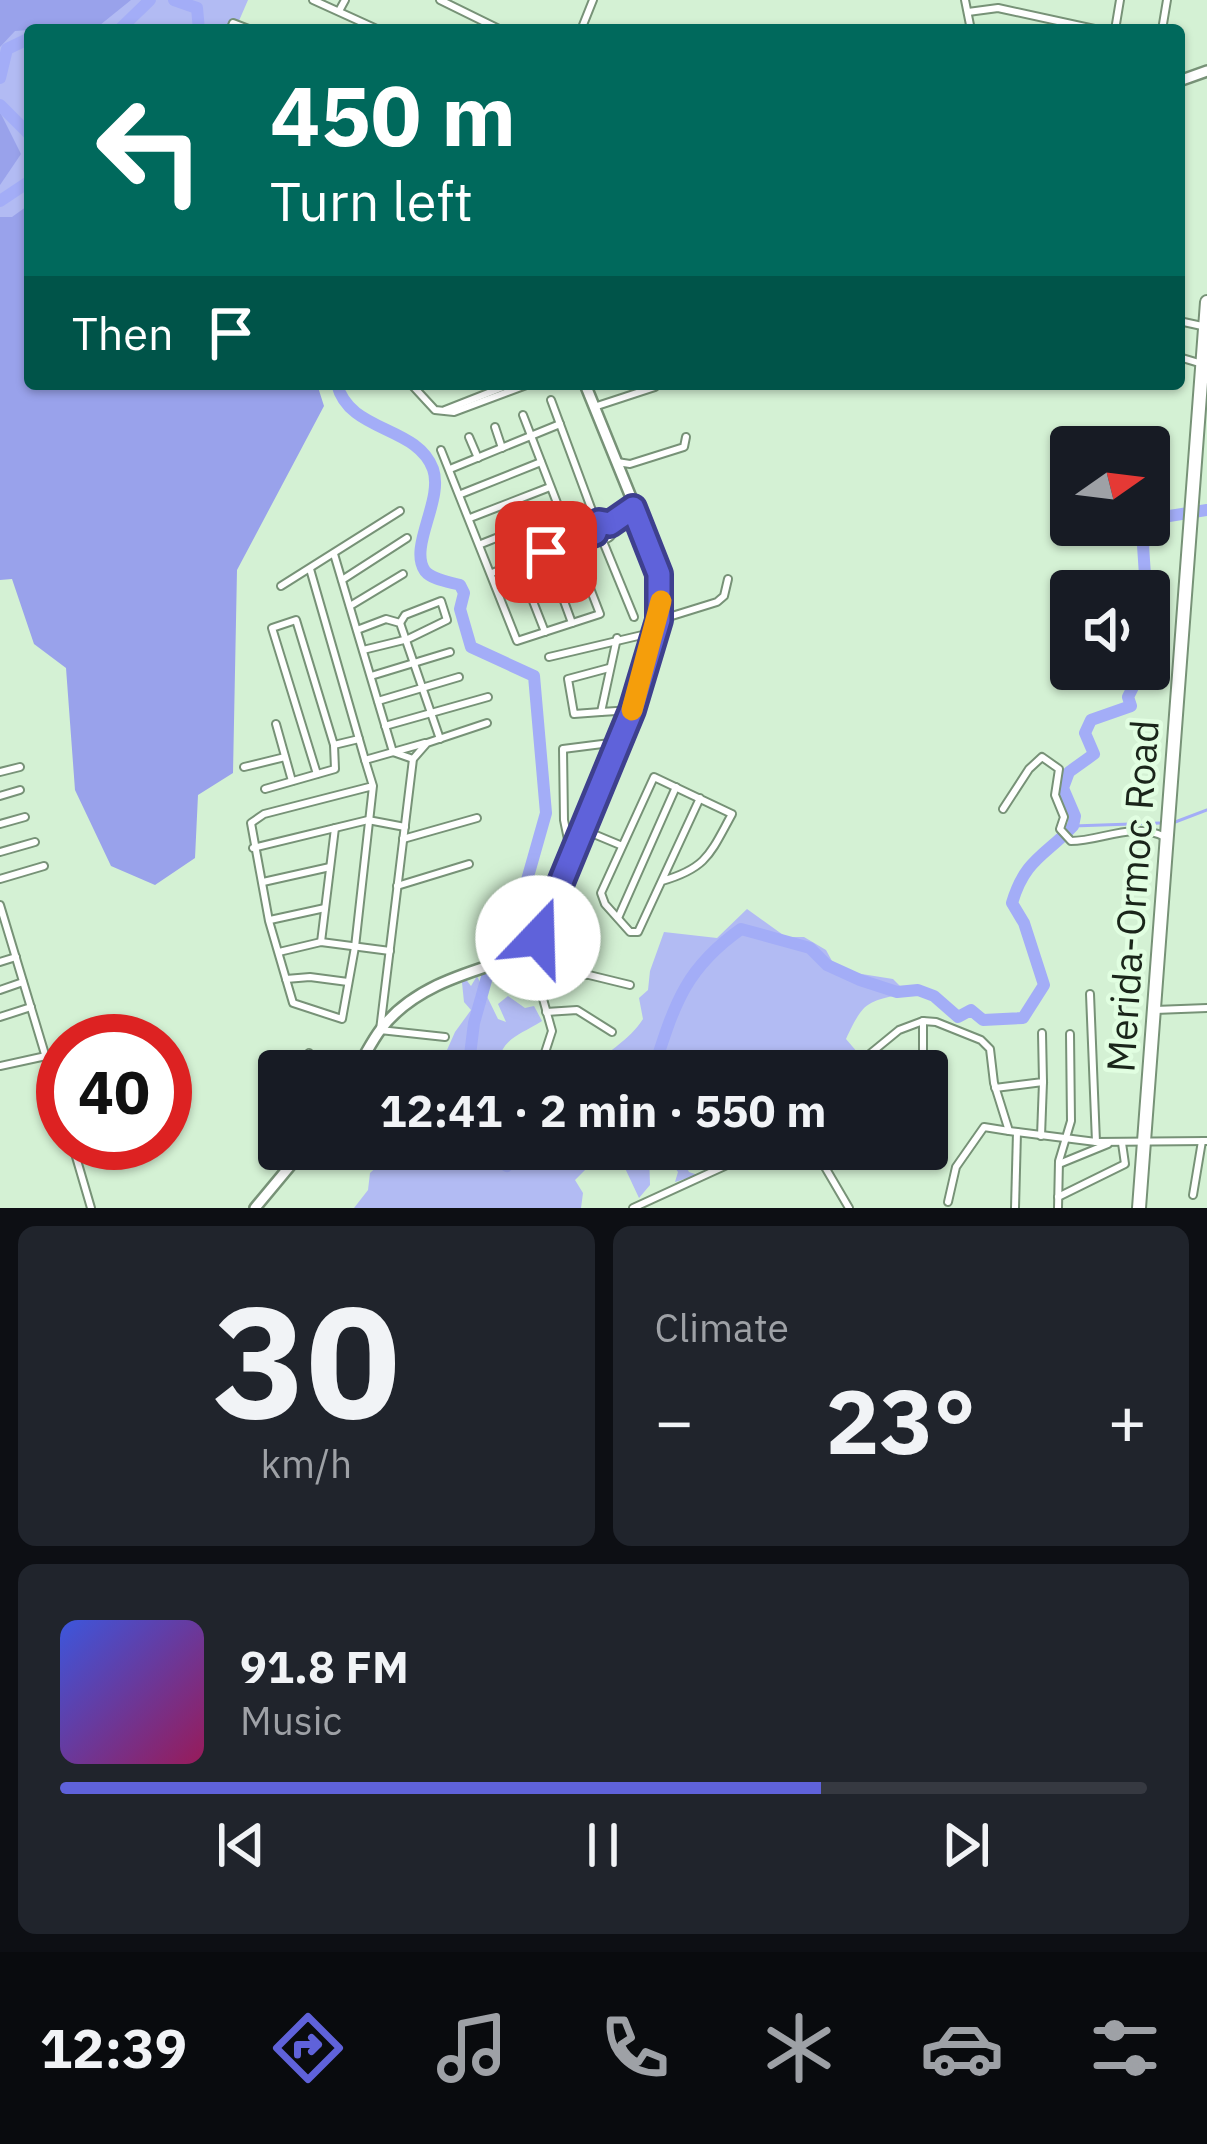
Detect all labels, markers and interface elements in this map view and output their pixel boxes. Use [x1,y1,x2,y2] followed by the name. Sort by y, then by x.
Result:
[270,60,516,169] text: 450 m
[72,72,228,228] icon: left
[270,166,473,236] text: Turn left
[198,300,264,366] icon: arrive
[72,304,174,362] text: Then
[1050,426,1170,546] north arrow
[1050,426,1170,690] map controls
[495,501,597,603] pin
[513,519,579,585] icon: arrive
[1050,570,1170,690] button: sound
[1094,718,1170,1074] street label: Merida-Ormoc Road
[475,875,601,1001] position arrow
[36,1014,192,1170] speed limit sign: 40
[380,1081,826,1139] text: 12:41 · 2 min · 550 m
[213,1258,400,1461] text: 30
[655,1302,789,1353] text: Climate
[826,1362,976,1479] text: 23°
[655,1377,694,1463] text: −
[1107,1377,1147,1463] text: +
[260,1438,352,1489] text: km/h
[240,1637,409,1695] text: 91.8 FM
[240,1695,342,1746] text: Music
[208,1812,274,1878] icon: previous
[570,1812,636,1878] icon: pause
[933,1812,999,1878] icon: next
[266,2006,350,2090] icon: directions
[430,2006,514,2090] icon: music
[593,2006,677,2090] icon: phone
[757,2006,841,2090] icon: climate
[920,2006,1004,2090] icon: car
[1083,2006,1167,2090] icon: filters
[40,2013,187,2083] text: 12:39

